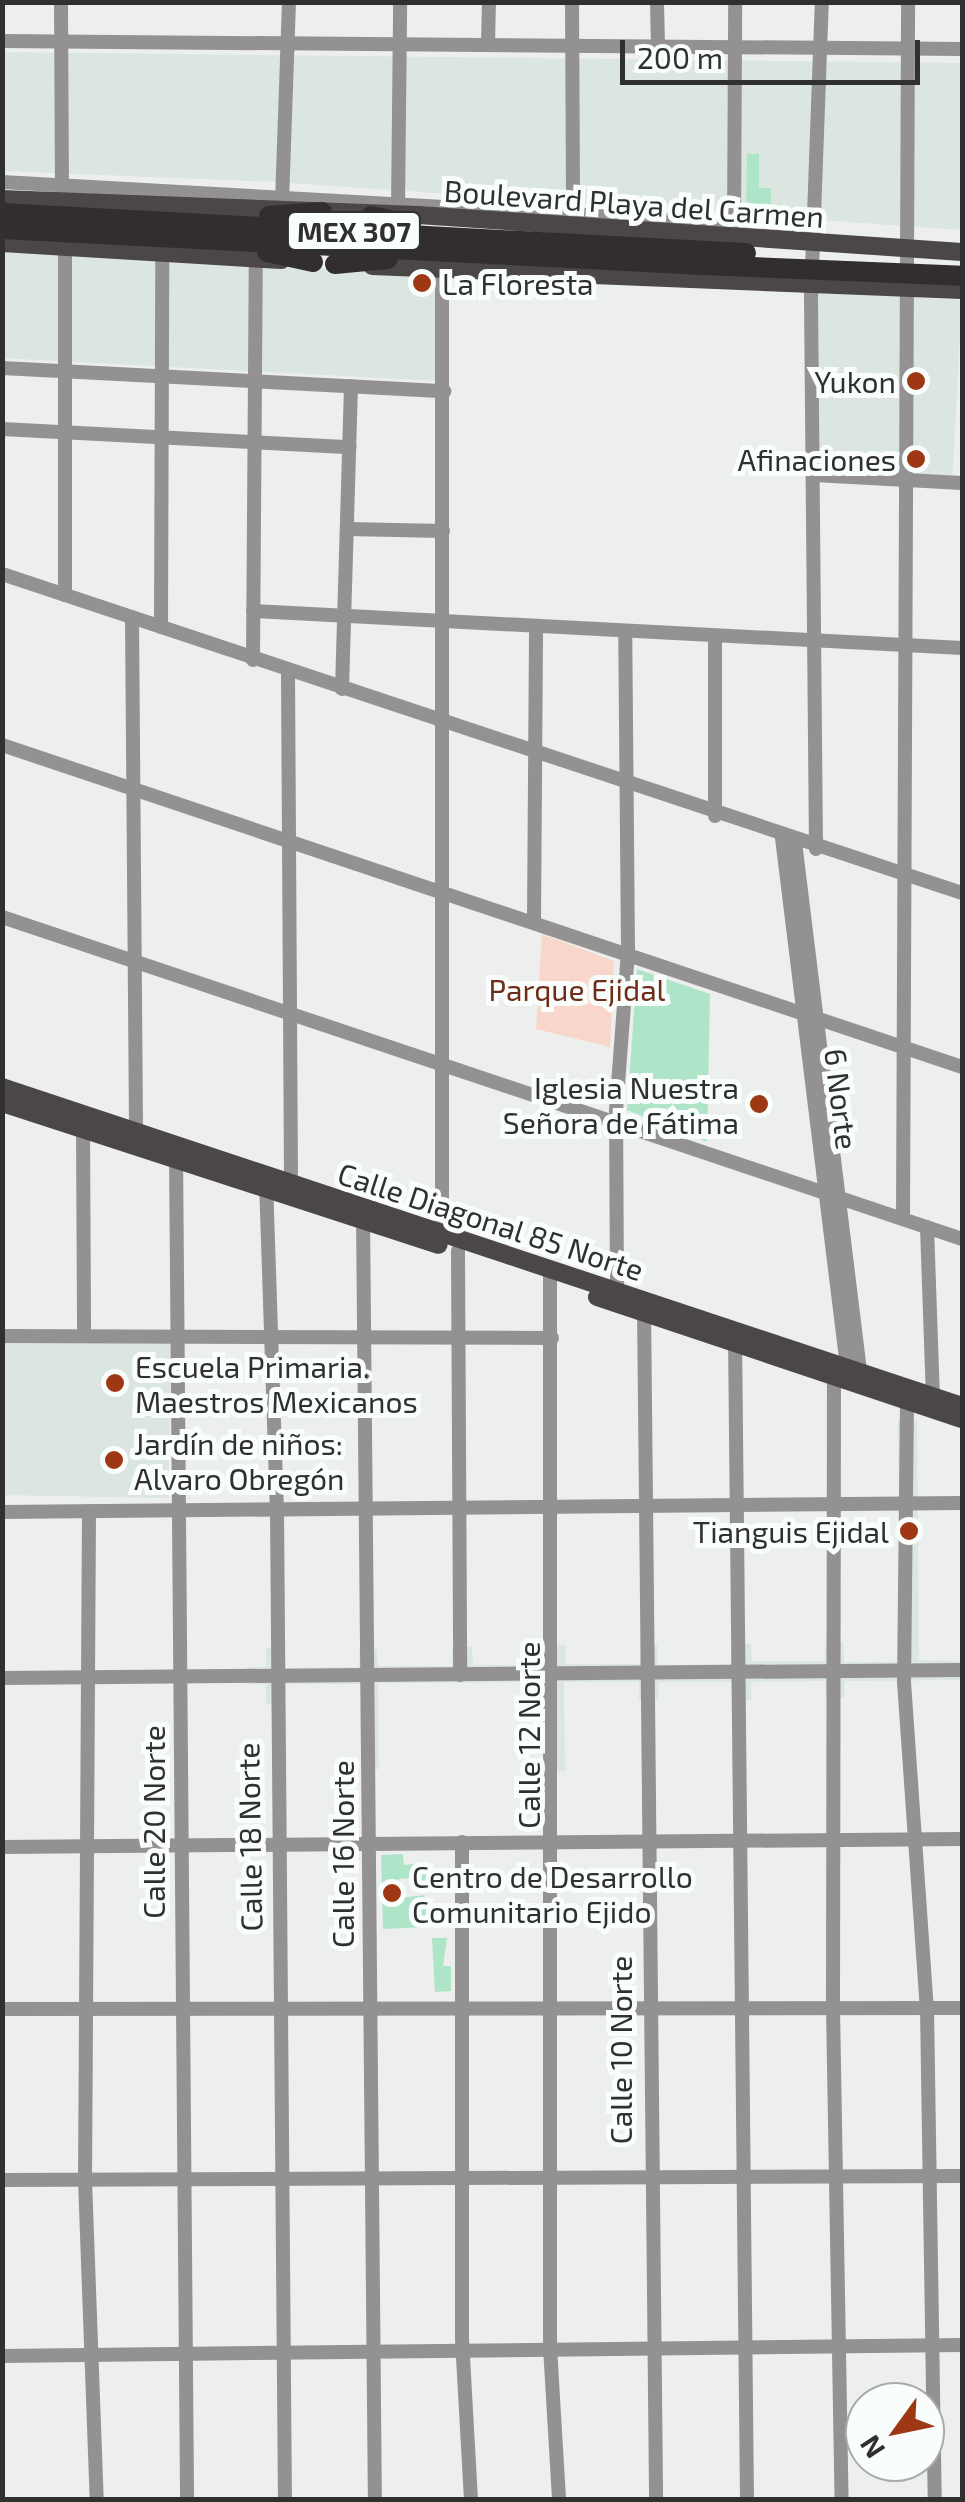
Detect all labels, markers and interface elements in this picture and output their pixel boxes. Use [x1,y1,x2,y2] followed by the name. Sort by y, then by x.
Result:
[625,20,925,82] scale bar
[637,39,723,75] text: 200 m
[442,172,826,234] street label: Boulevard Playa del Carmen
[286,208,422,254] road number: MEX 307
[442,265,594,301] place label: La Floresta
[411,272,433,294] marker: La Floresta
[814,363,896,399] place label: Yukon
[905,370,927,392] marker: Yukon
[738,441,896,477] place label: Afinaciones
[905,448,927,470] marker: Afinaciones
[488,971,666,1007] park label: Parque Ejidal
[818,1046,866,1152] street label: 6 Norte
[503,1069,739,1140] place label: Iglesia Nuestra Señora de Fátima
[748,1093,770,1115] marker: Iglesia Nuestra Señora de Fátima
[333,1154,649,1288] street label: Calle Diagonal 85 Norte
[135,1348,418,1418] place label: Escuela Primaria. Maestros Mexicanos
[104,1372,126,1394] marker: Escuela Primaria. Maestros Mexicanos
[134,1425,344,1496] place label: Jardín de niños: Alvaro Obregón
[103,1449,125,1471] marker: Jardín de niños: Alvaro Obregón
[693,1513,889,1549] place label: Tianguis Ejidal
[898,1520,920,1542] marker: Tianguis Ejidal
[510,1641,546,1829] street label: Calle 12 Norte
[135,1725,171,1919] street label: Calle 20 Norte
[229,1742,269,1932] street label: Calle 18 Norte
[324,1760,360,1948] street label: Calle 16 Norte
[412,1858,693,1928] place label: Centro de Desarrollo Comunitario Ejido
[381,1882,403,1904] marker: Centro de Desarrollo Comunitario Ejido
[602,1956,638,2144] street label: Calle 10 Norte
[845,2382,945,2482] north arrow
[852,2430,891,2465] text: N

